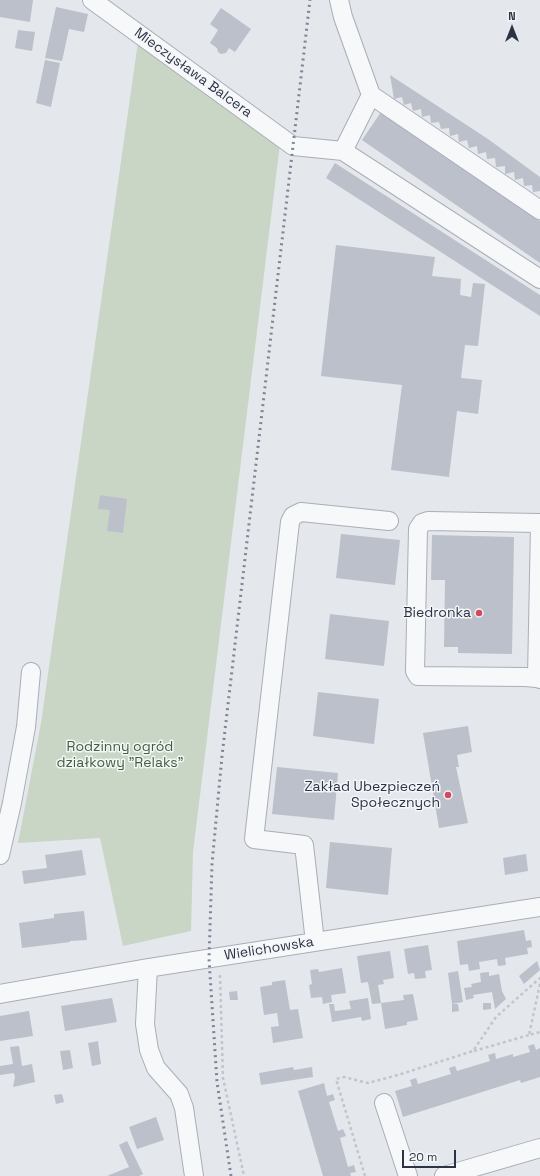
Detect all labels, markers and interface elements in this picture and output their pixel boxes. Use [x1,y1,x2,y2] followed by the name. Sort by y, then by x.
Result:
[492,8,532,48] north arrow
[508,9,516,23] text: N
[131,25,255,121] street label: Mieczysława Balcera
[403,605,471,621] place label: Biedronka
[474,608,484,618] marker: Biedronka
[56,739,184,772] park label: Rodzinny ogród działkowy "Relaks"
[305,779,440,812] place label: Zakład Ubezpieczeń Społecznych
[443,790,453,800] marker: Zakład Ubezpieczeń Społecznych
[223,934,315,964] street label: Wielichowska
[404,1142,458,1168] scale bar
[409,1149,437,1165] text: 20 m

